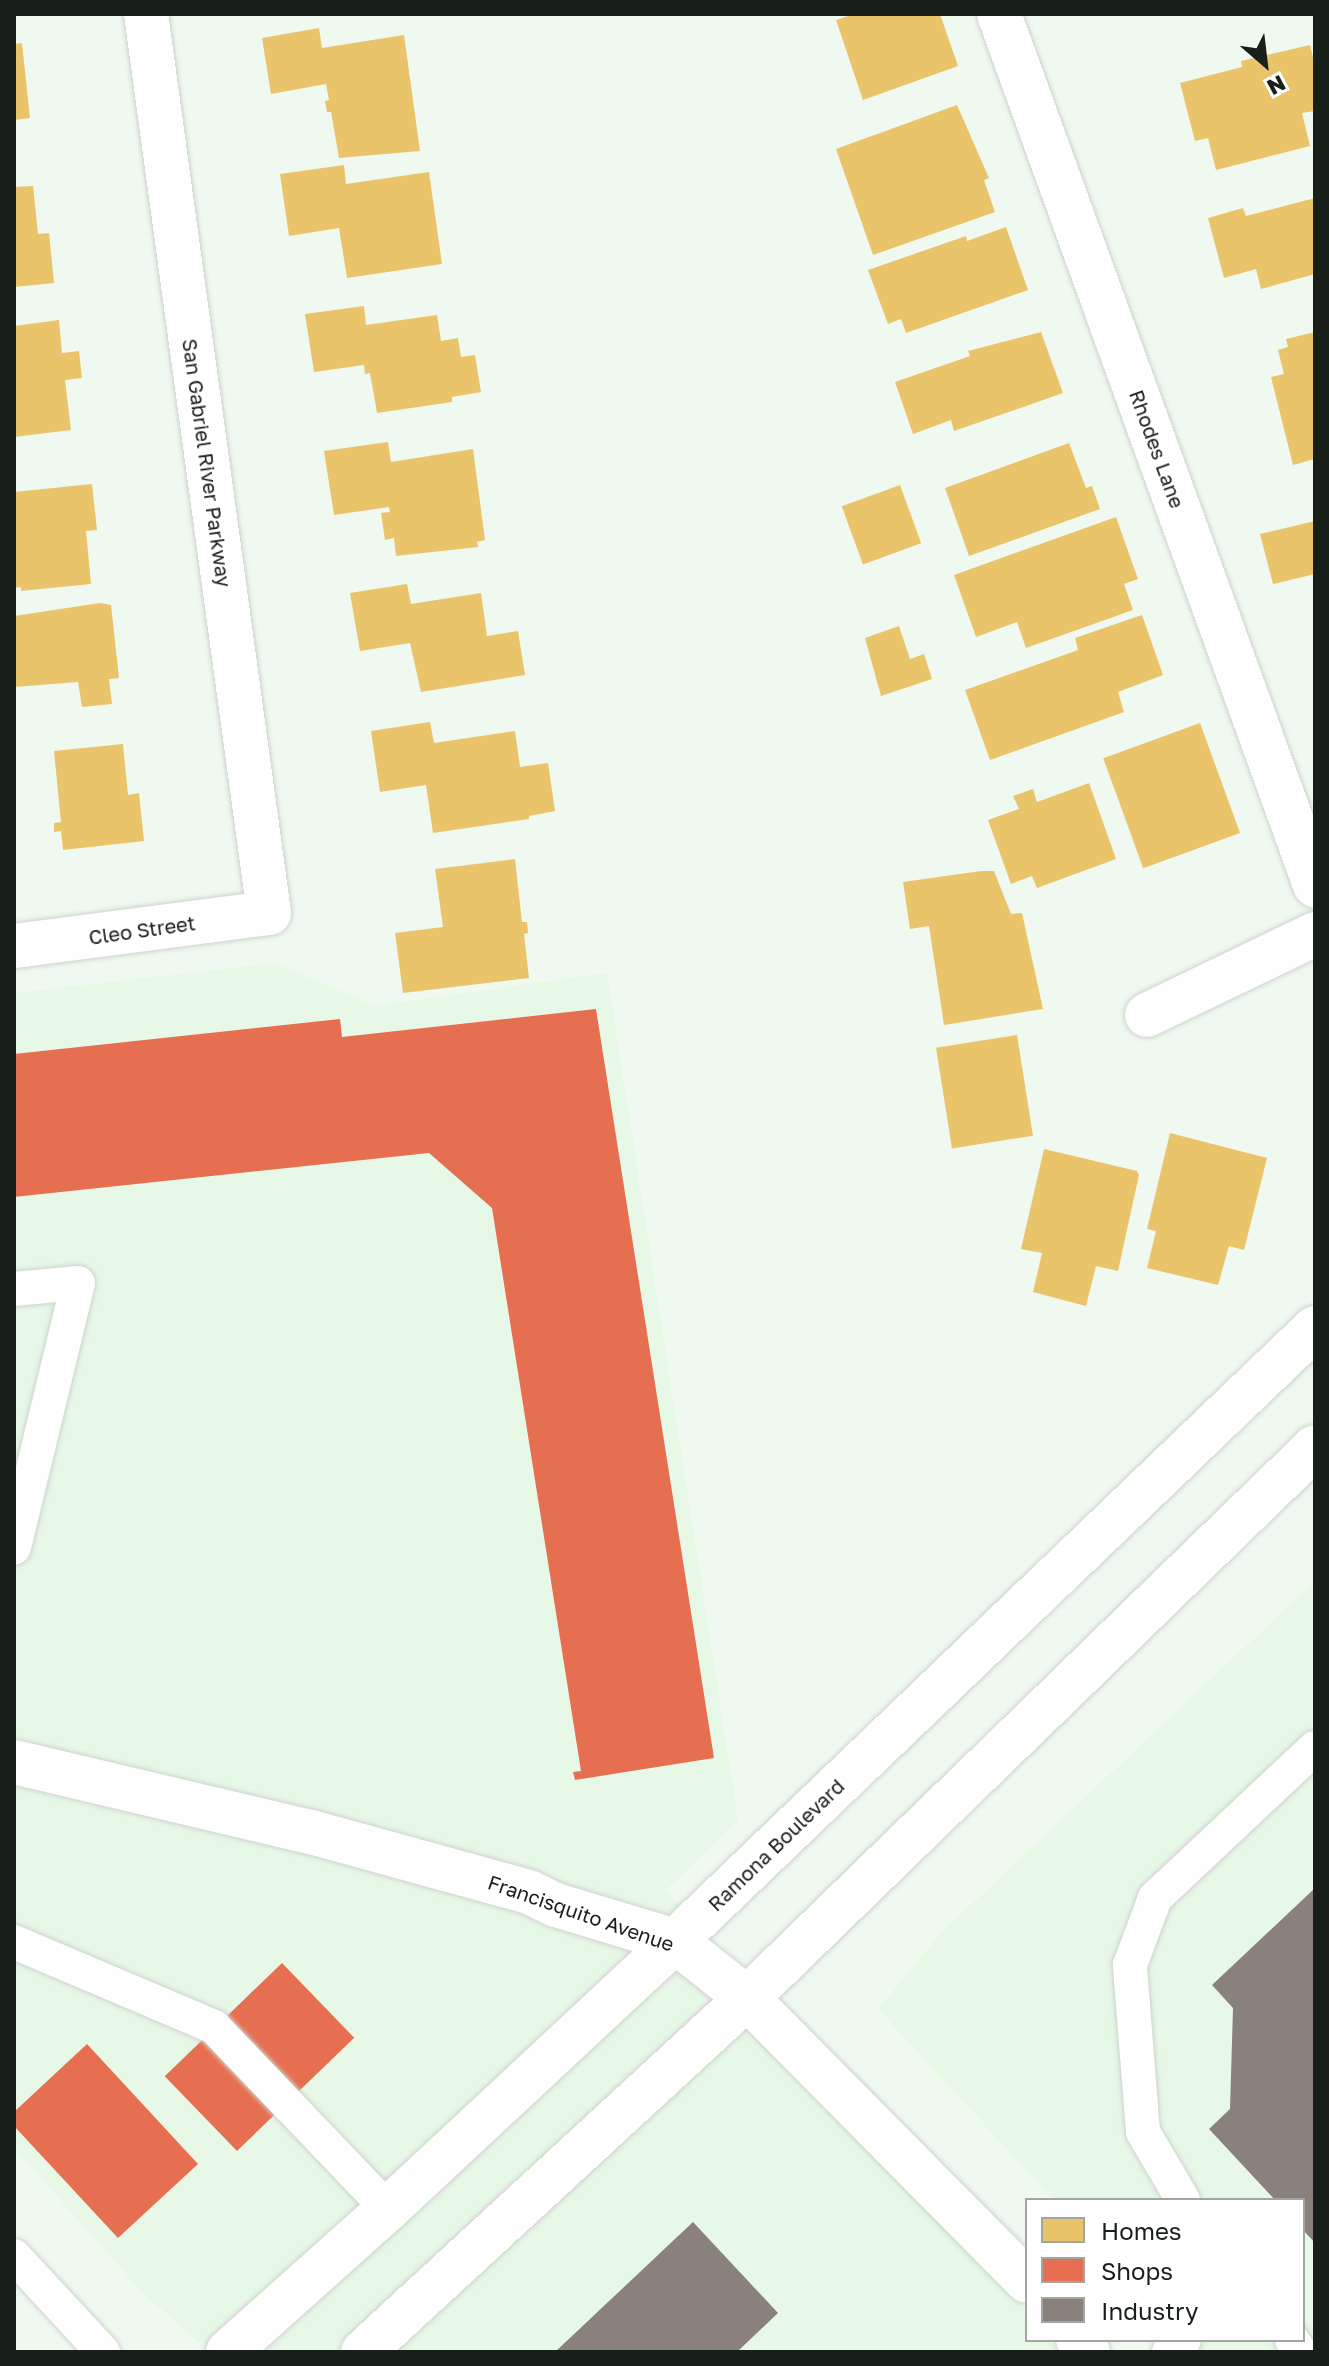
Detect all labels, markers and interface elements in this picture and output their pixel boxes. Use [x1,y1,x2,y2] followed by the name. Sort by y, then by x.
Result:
[1225,24,1305,104] north arrow
[1263,70,1290,101] text: N
[178,337,236,589] street label: San Gabriel River Parkway
[1124,387,1190,511] street label: Rhodes Lane
[87,911,197,949] street label: Cleo Street
[703,1774,849,1916] street label: Ramona Boulevard
[485,1870,677,1956] street label: Francisquito Avenue
[1025,2198,1305,2342] legend
[1101,2216,1182,2245] text: Homes
[1101,2256,1173,2285] text: Shops
[1101,2296,1198,2325] text: Industry

